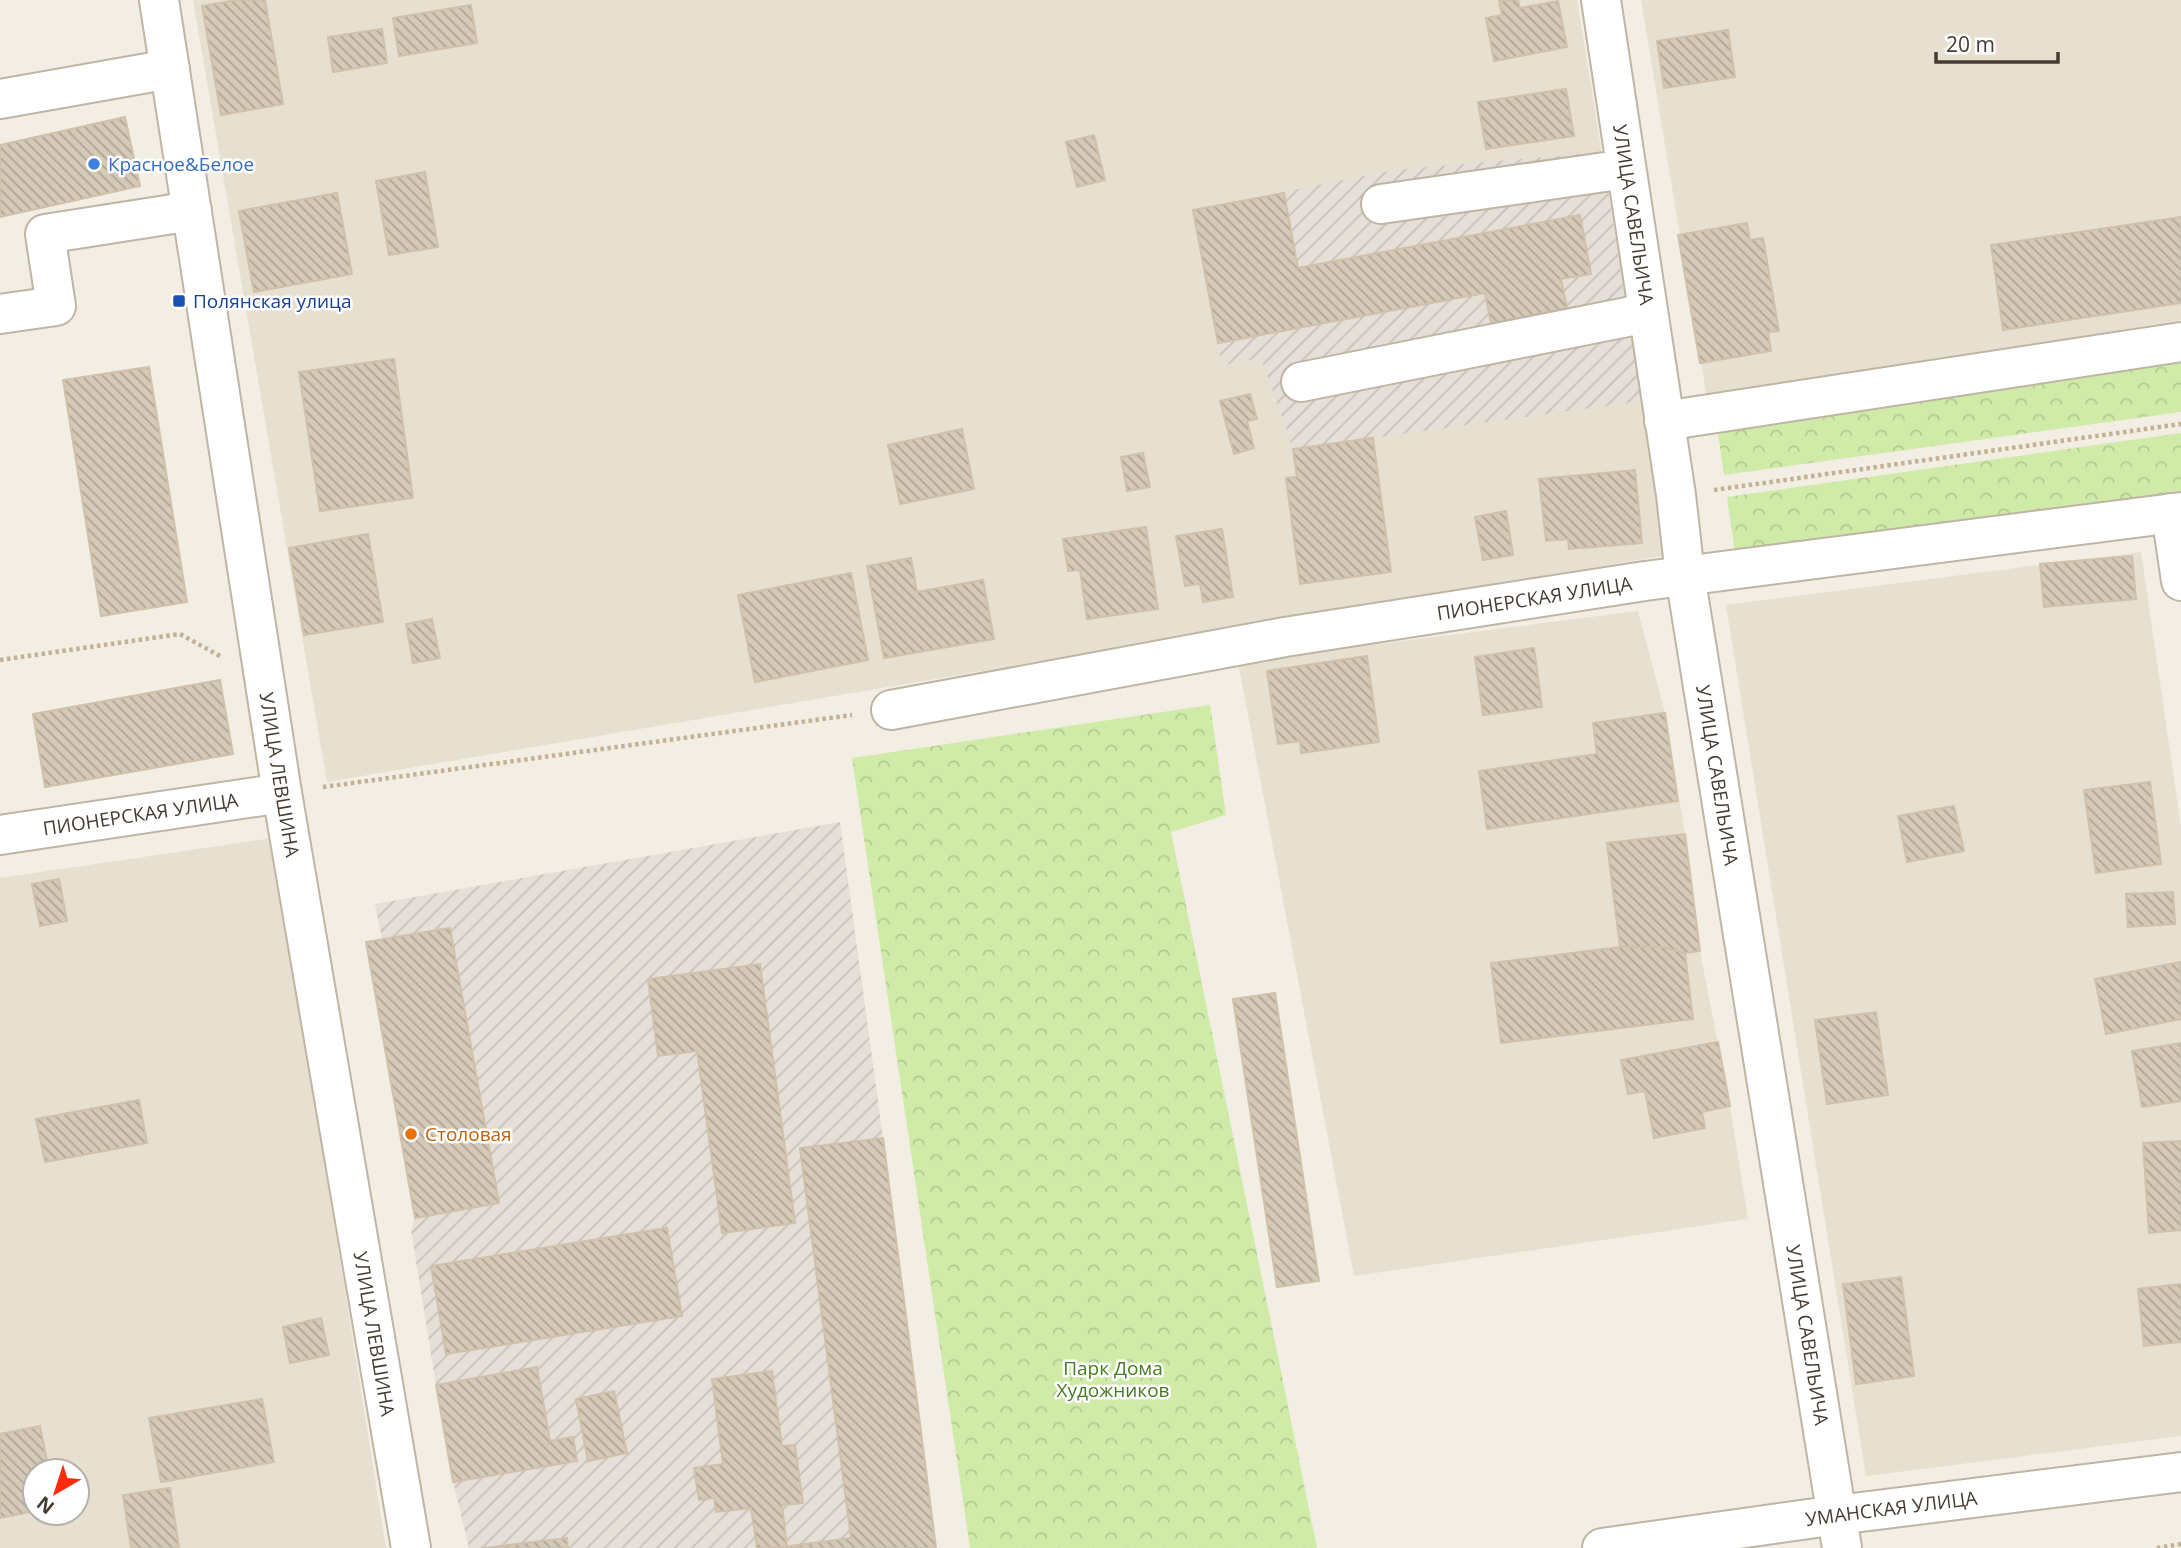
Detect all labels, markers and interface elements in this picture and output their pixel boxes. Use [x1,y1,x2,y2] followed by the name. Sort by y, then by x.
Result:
[1936,21,2058,65] scale bar
[1946,30,1995,58] text: 20 m
[1607,122,1660,307] street label: УЛИЦА САВЕЛЬИЧА
[108,151,254,177] place label: Красное&Белое
[86,156,102,172] marker: Красное&Белое
[193,288,352,314] place label: Полянская улица
[171,293,187,309] marker: Полянская улица
[1435,570,1634,626] street label: ПИОНЕРСКАЯ УЛИЦА
[1690,683,1745,867] street label: УЛИЦА САВЕЛЬИЧА
[254,690,306,859] street label: УЛИЦА ЛЕВШИНА
[41,787,240,841] street label: ПИОНЕРСКАЯ УЛИЦА
[425,1121,512,1147] place label: Столовая
[403,1126,419,1142] marker: Столовая
[1780,1243,1835,1427] street label: УЛИЦА САВЕЛЬИЧА
[348,1249,401,1418] street label: УЛИЦА ЛЕВШИНА
[1056,1355,1170,1403] park label: Парк Дома Художников
[21,1457,91,1527] north arrow
[1804,1485,1979,1532] street label: УМАНСКАЯ УЛИЦА
[31,1490,59,1520] text: N

